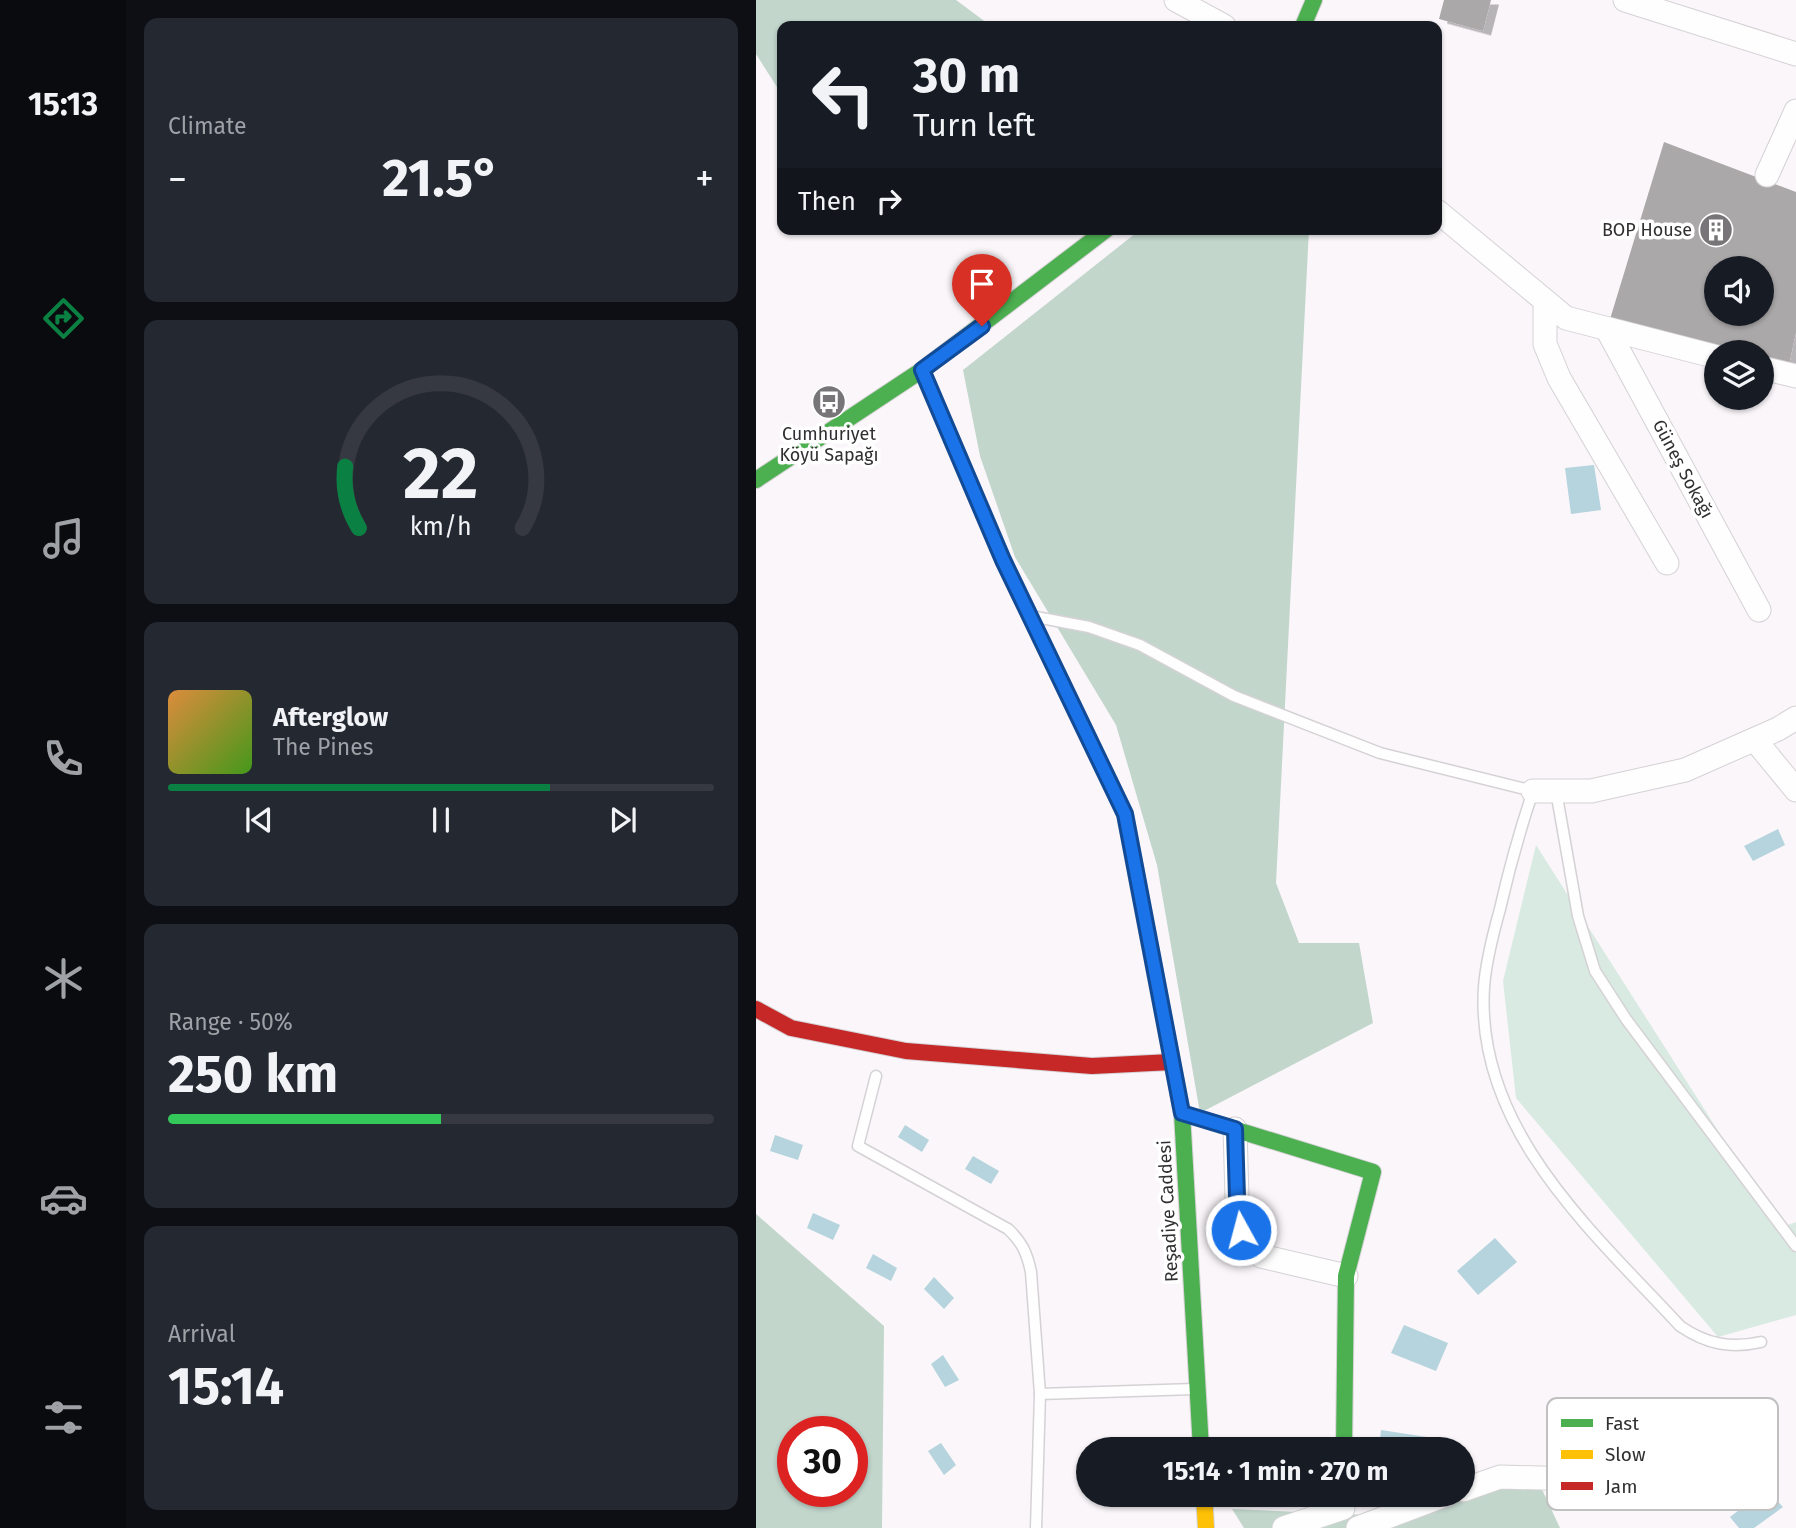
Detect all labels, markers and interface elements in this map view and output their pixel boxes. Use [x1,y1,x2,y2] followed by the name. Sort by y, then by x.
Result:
[913,46,1020,105] text: 30 m
[798,49,889,140] icon: left
[28,85,98,123] text: 15:13
[913,106,1035,144] text: Turn left
[168,112,247,140] text: Climate
[382,147,500,210] text: 21.5°
[168,156,187,202] text: −
[695,156,714,202] text: +
[870,182,908,220] icon: right
[798,186,856,217] text: Then
[1697,211,1735,249] building icon: BOP House
[1602,219,1692,241] place label: BOP House
[952,254,1012,326] pin
[1704,256,1774,410] map controls
[1704,256,1774,326] button: sound
[963,265,1001,303] icon: arrive
[39,294,88,343] icon: directions
[1704,340,1774,410] button: layers
[810,383,848,421] bus stop icon: Cumhuriyet Köyü Sapağı
[1648,416,1718,522] street label: Güneş Sokağı
[779,423,879,466] place label: Cumhuriyet Köyü Sapağı
[403,430,479,517] text: 22
[410,512,472,542] text: km/h
[39,514,88,563] icon: music
[273,702,388,733] text: Afterglow
[273,733,374,761] text: The Pines
[39,734,88,783] icon: phone
[240,801,278,839] icon: previous
[422,801,460,839] icon: pause
[604,801,642,839] icon: next
[39,954,88,1003] icon: climate
[168,1008,293,1036] text: Range · 50%
[168,1043,338,1106] text: 250 km
[1153,1139,1183,1283] street label: Reşadiye Caddesi
[39,1174,88,1223] icon: car
[1204,1193,1278,1267] position arrow
[168,1320,235,1348] text: Arrival
[168,1355,284,1418] text: 15:14
[39,1393,88,1442] icon: filters
[1547,1398,1778,1510] legend
[1605,1412,1639,1435] text: Fast
[777,1416,868,1507] speed limit sign: 30
[1605,1443,1646,1466] text: Slow
[1162,1456,1389,1487] text: 15:14 · 1 min · 270 m
[1605,1475,1637,1498] text: Jam

